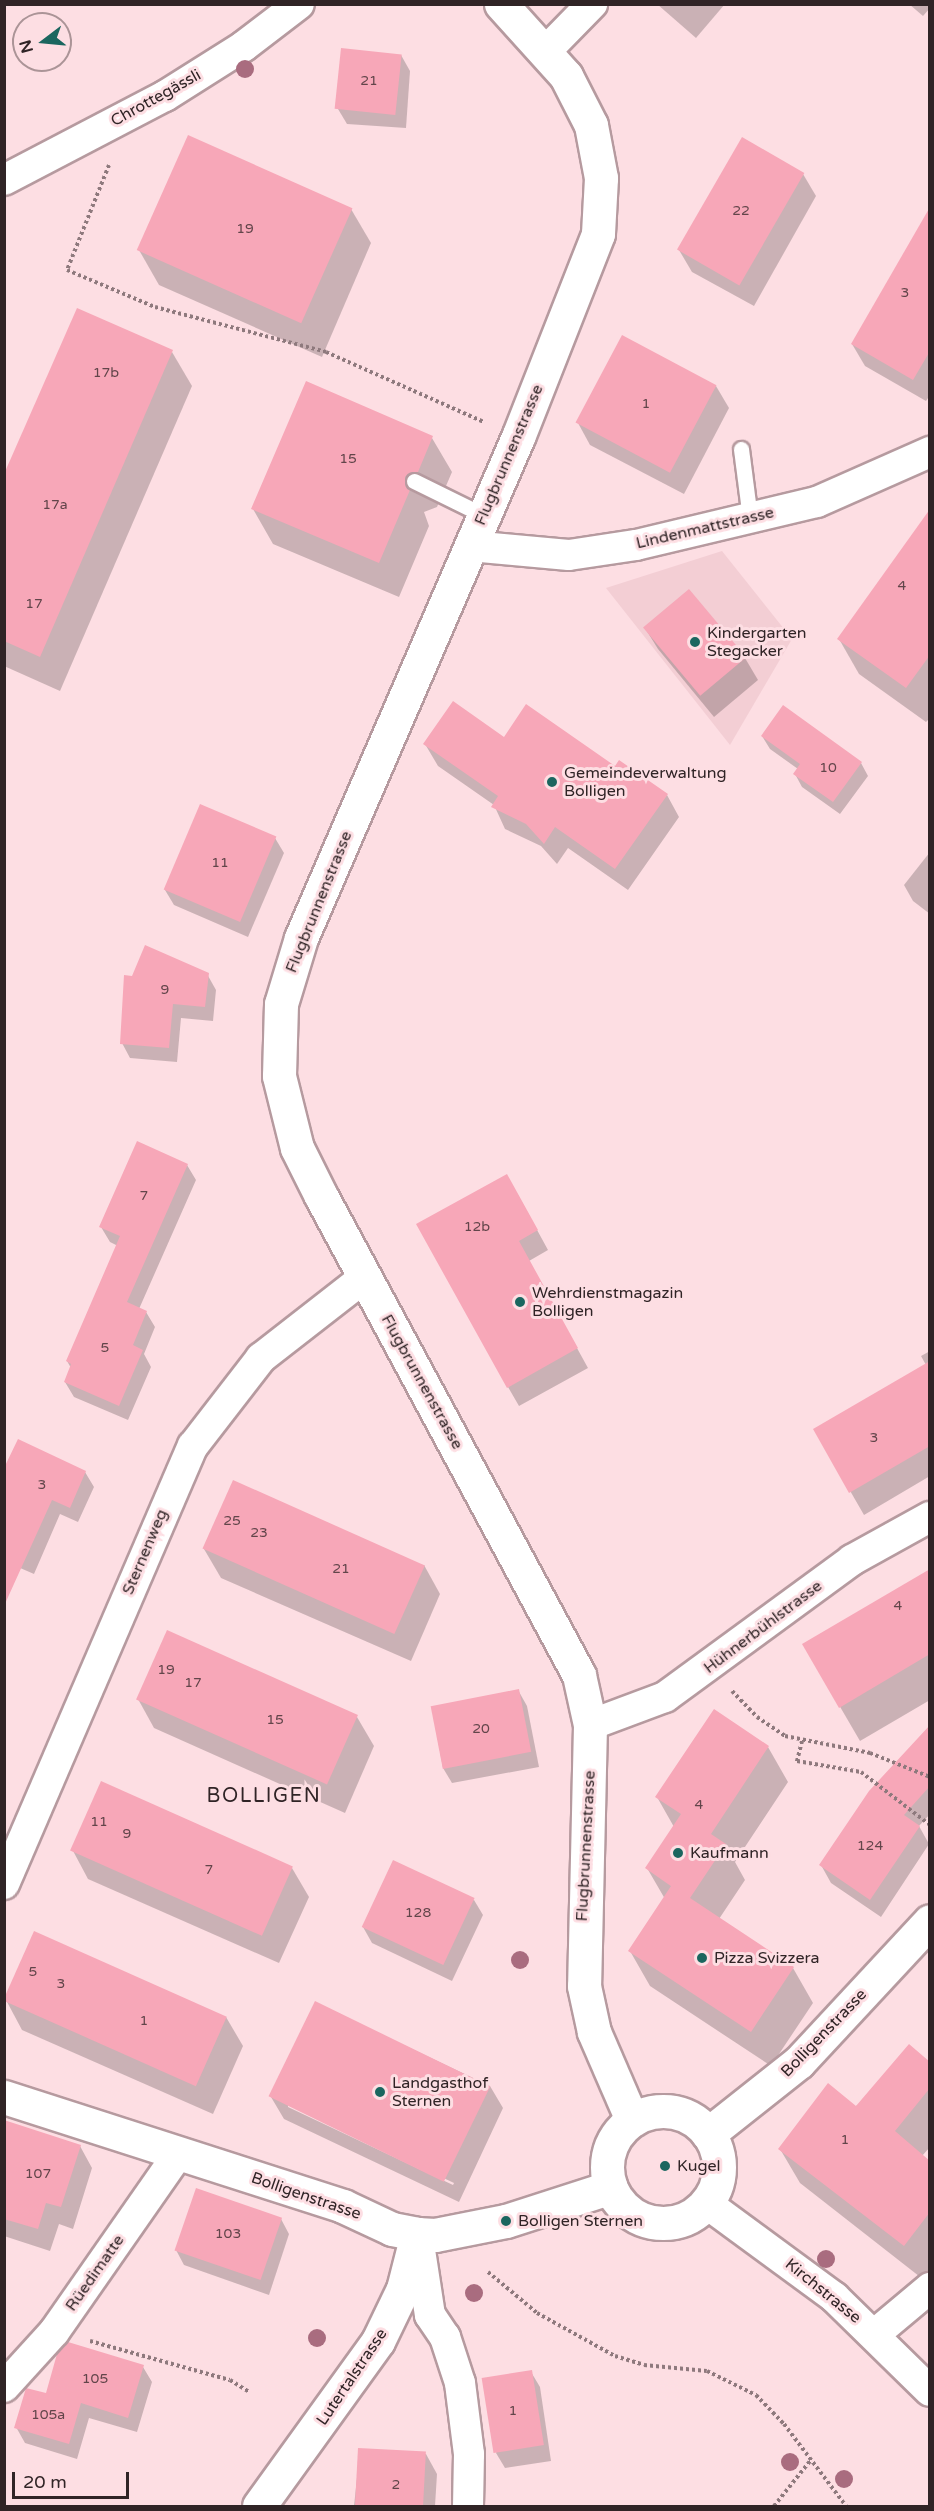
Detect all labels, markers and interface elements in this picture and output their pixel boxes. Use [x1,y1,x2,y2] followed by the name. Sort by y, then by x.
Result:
[12,12,72,72] north arrow
[15,37,38,55] text: N
[108,65,204,131] street label: Chrottegässli
[360,73,378,89] house number: 21
[732,203,750,219] house number: 22
[236,221,254,237] house number: 19
[901,285,909,301] house number: 3
[93,365,119,381] house number: 17b
[471,382,547,528] street label: Flugbrunnenstrasse
[642,396,650,412] house number: 1
[339,451,357,467] house number: 15
[42,497,68,513] house number: 17a
[634,503,776,553] street label: Lindenmattstrasse
[898,578,906,594] house number: 4
[25,596,43,612] house number: 17
[707,623,807,661] place label: Kindergarten Stegacker
[688,635,702,649] marker: Kindergarten Stegacker
[819,760,837,776] house number: 10
[564,763,727,801] place label: Gemeindeverwaltung Bolligen
[545,775,559,789] marker: Gemeindeverwaltung Bolligen
[282,828,356,976] street label: Flugbrunnenstrasse
[211,855,229,871] house number: 11
[161,982,169,998] house number: 9
[140,1188,148,1204] house number: 7
[464,1219,490,1235] house number: 12b
[532,1283,683,1321] place label: Wehrdienstmagazin Bolligen
[513,1295,527,1309] marker: Wehrdienstmagazin Bolligen
[377,1311,467,1453] street label: Flugbrunnenstrasse
[101,1340,109,1356] house number: 5
[870,1430,878,1446] house number: 3
[38,1477,46,1493] house number: 3
[118,1506,172,1598] street label: Sternenweg
[223,1513,241,1529] house number: 25
[250,1525,268,1541] house number: 23
[332,1561,350,1577] house number: 21
[700,1576,826,1678] street label: Hühnerbühlstrasse
[894,1598,902,1614] house number: 4
[157,1662,175,1678] house number: 19
[184,1675,202,1691] house number: 17
[266,1712,284,1728] house number: 15
[472,1721,490,1737] house number: 20
[572,1770,600,1922] street label: Flugbrunnenstrasse
[207,1784,321,1808] district label: BOLLIGEN
[695,1797,703,1813] house number: 4
[90,1814,108,1830] house number: 11
[123,1826,131,1842] house number: 9
[857,1838,883,1854] house number: 124
[690,1843,769,1863] place label: Kaufmann
[671,1846,685,1860] marker: Kaufmann
[205,1862,213,1878] house number: 7
[405,1905,431,1921] house number: 128
[714,1948,820,1968] place label: Pizza Svizzera
[695,1951,709,1965] marker: Pizza Svizzera
[29,1964,37,1980] house number: 5
[57,1976,65,1992] house number: 3
[777,1985,871,2081] street label: Bolligenstrasse
[140,2013,148,2029] house number: 1
[392,2073,488,2111] place label: Landgasthof Sternen
[373,2085,387,2099] marker: Landgasthof Sternen
[841,2132,849,2148] house number: 1
[677,2156,721,2176] place label: Kugel
[658,2159,672,2173] marker: Kugel
[25,2166,51,2182] house number: 107
[249,2168,363,2224] street label: Bolligenstrasse
[518,2211,643,2231] place label: Bolligen Sternen
[499,2214,513,2228] marker: Bolligen Sternen
[215,2226,241,2242] house number: 103
[62,2231,128,2315] street label: Rüedimatte
[781,2255,865,2327] street label: Kirchstrasse
[313,2325,391,2429] street label: Lutertalstrasse
[82,2371,108,2387] house number: 105
[509,2403,517,2419] house number: 1
[31,2407,65,2423] house number: 105a
[15,2460,132,2498] scale bar
[23,2471,67,2493] text: 20 m
[392,2477,400,2493] house number: 2

